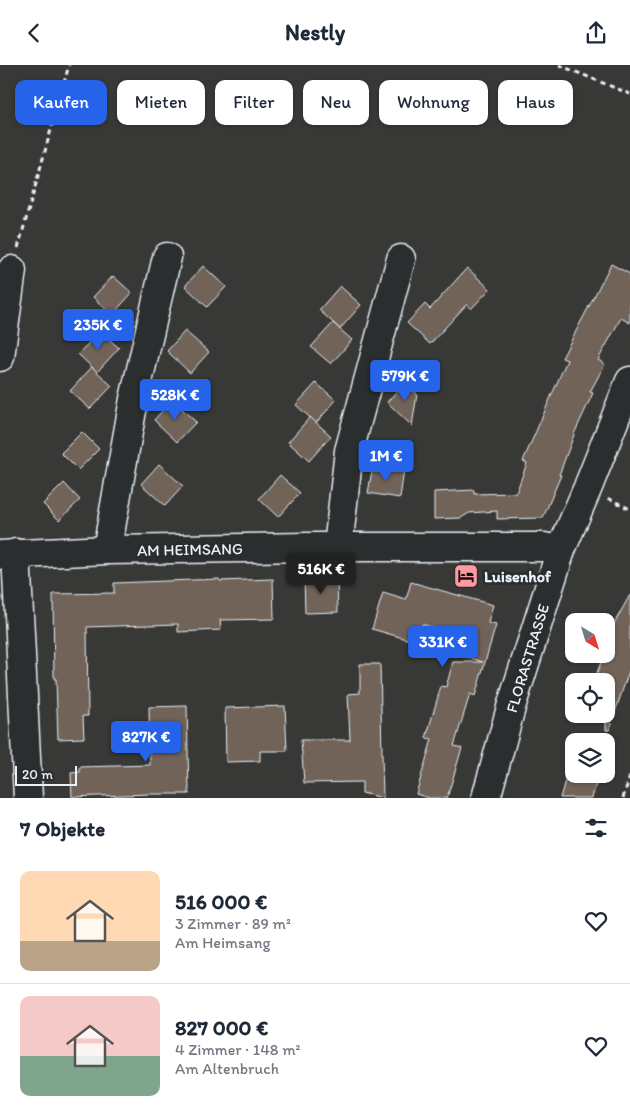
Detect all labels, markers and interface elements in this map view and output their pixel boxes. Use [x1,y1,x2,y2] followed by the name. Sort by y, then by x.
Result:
[20,19,48,47] icon: back
[285,19,345,46] text: Nestly
[582,19,610,47] icon: share
[15,80,107,125] chip: Kaufen
[117,80,205,125] chip: Mieten
[215,80,293,125] chip: Filter
[303,80,369,125] chip: Neu
[379,80,488,125] chip: Wohnung
[498,80,573,125] chip: Haus
[57,309,139,351] pin: 235K €
[74,315,122,334] text: 235K €
[364,359,446,402] pin: 579K €
[381,366,429,385] text: 579K €
[134,379,216,421] pin: 528K €
[151,385,199,404] text: 528K €
[356,439,416,482] pin: 1M €
[370,446,402,465] text: 1M €
[137,539,243,560] street label: AM HEIMSANG
[280,553,362,595] pin: 516K €
[297,559,345,578] text: 516K €
[453,563,479,589] hotel icon: Luisenhof
[484,567,552,586] place label: Luisenhof
[502,601,553,715] street label: FLORASTRASSE
[565,613,615,663] north arrow
[565,613,615,783] map controls
[402,625,484,668] pin: 331K €
[419,632,467,651] text: 331K €
[565,673,615,723] button: locate
[105,721,187,763] pin: 827K €
[122,727,170,746] text: 827K €
[565,733,615,783] button: layers
[15,763,78,786] scale bar
[22,766,53,783] text: 20 m
[582,814,610,842] icon: filters
[20,816,105,841] text: 7 Objekte
[175,889,267,914] text: 516 000 €
[60,891,120,951] icon: home
[582,907,610,935] icon: heart
[175,914,291,933] text: 3 Zimmer · 89 m²
[175,933,271,952] text: Am Heimsang
[175,1015,268,1040] text: 827 000 €
[60,1016,120,1076] icon: home
[582,1032,610,1060] icon: heart
[175,1040,301,1059] text: 4 Zimmer · 148 m²
[175,1059,279,1078] text: Am Altenbruch

